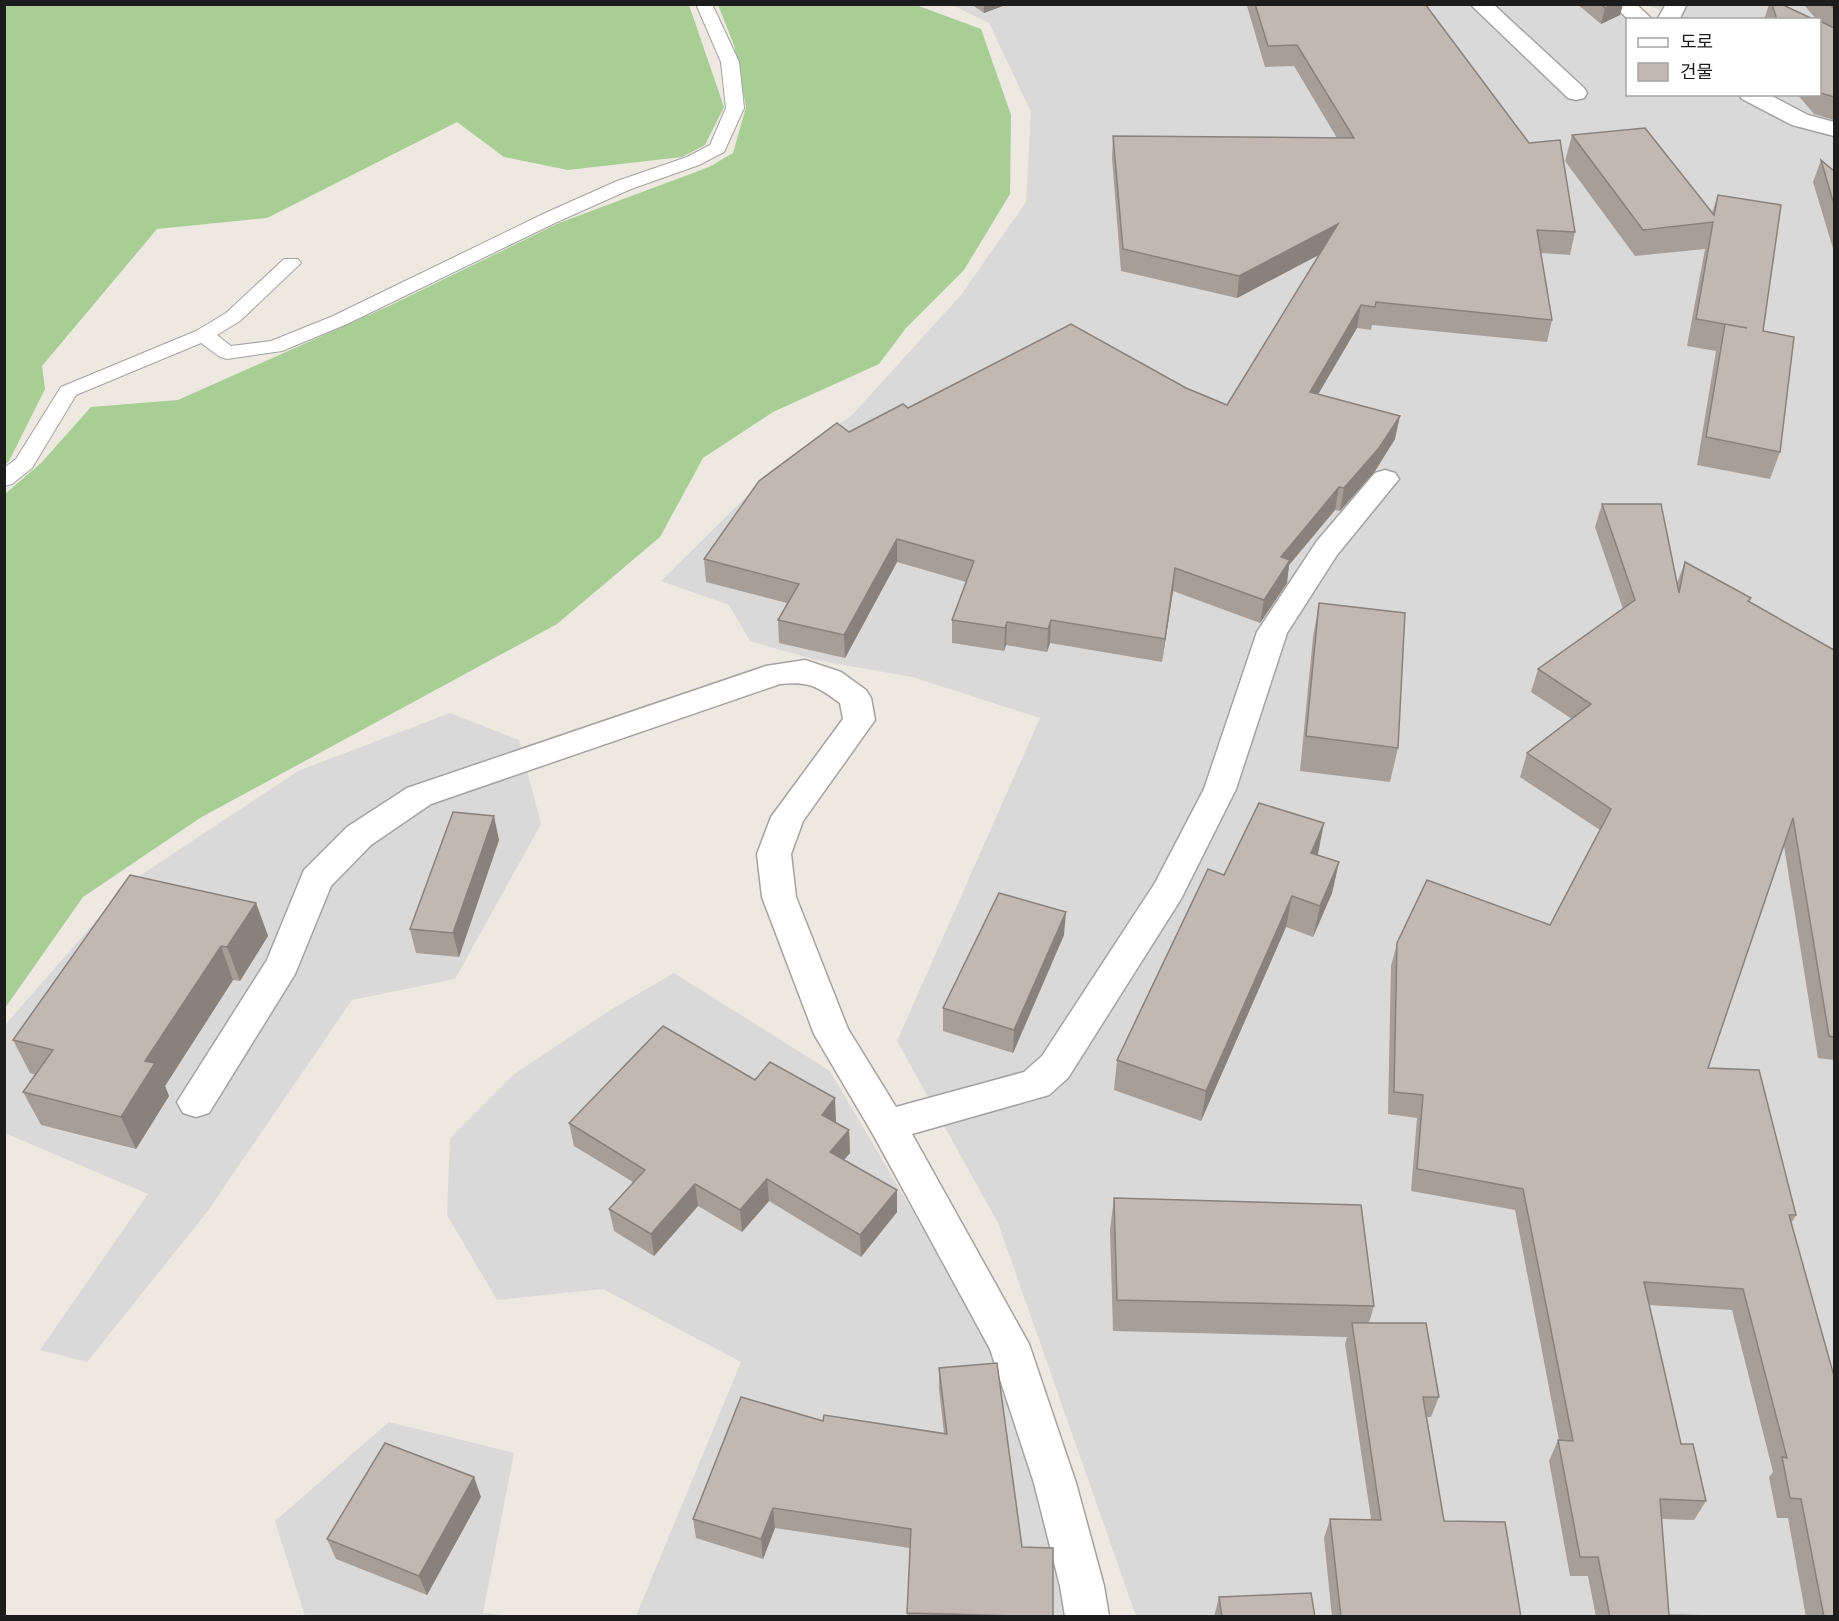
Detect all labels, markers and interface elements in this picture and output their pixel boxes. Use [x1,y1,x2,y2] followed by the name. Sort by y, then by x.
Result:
[1626,18,1821,96] legend
[1680,30,1713,52] text: 도로
[1680,60,1713,82] text: 건물

